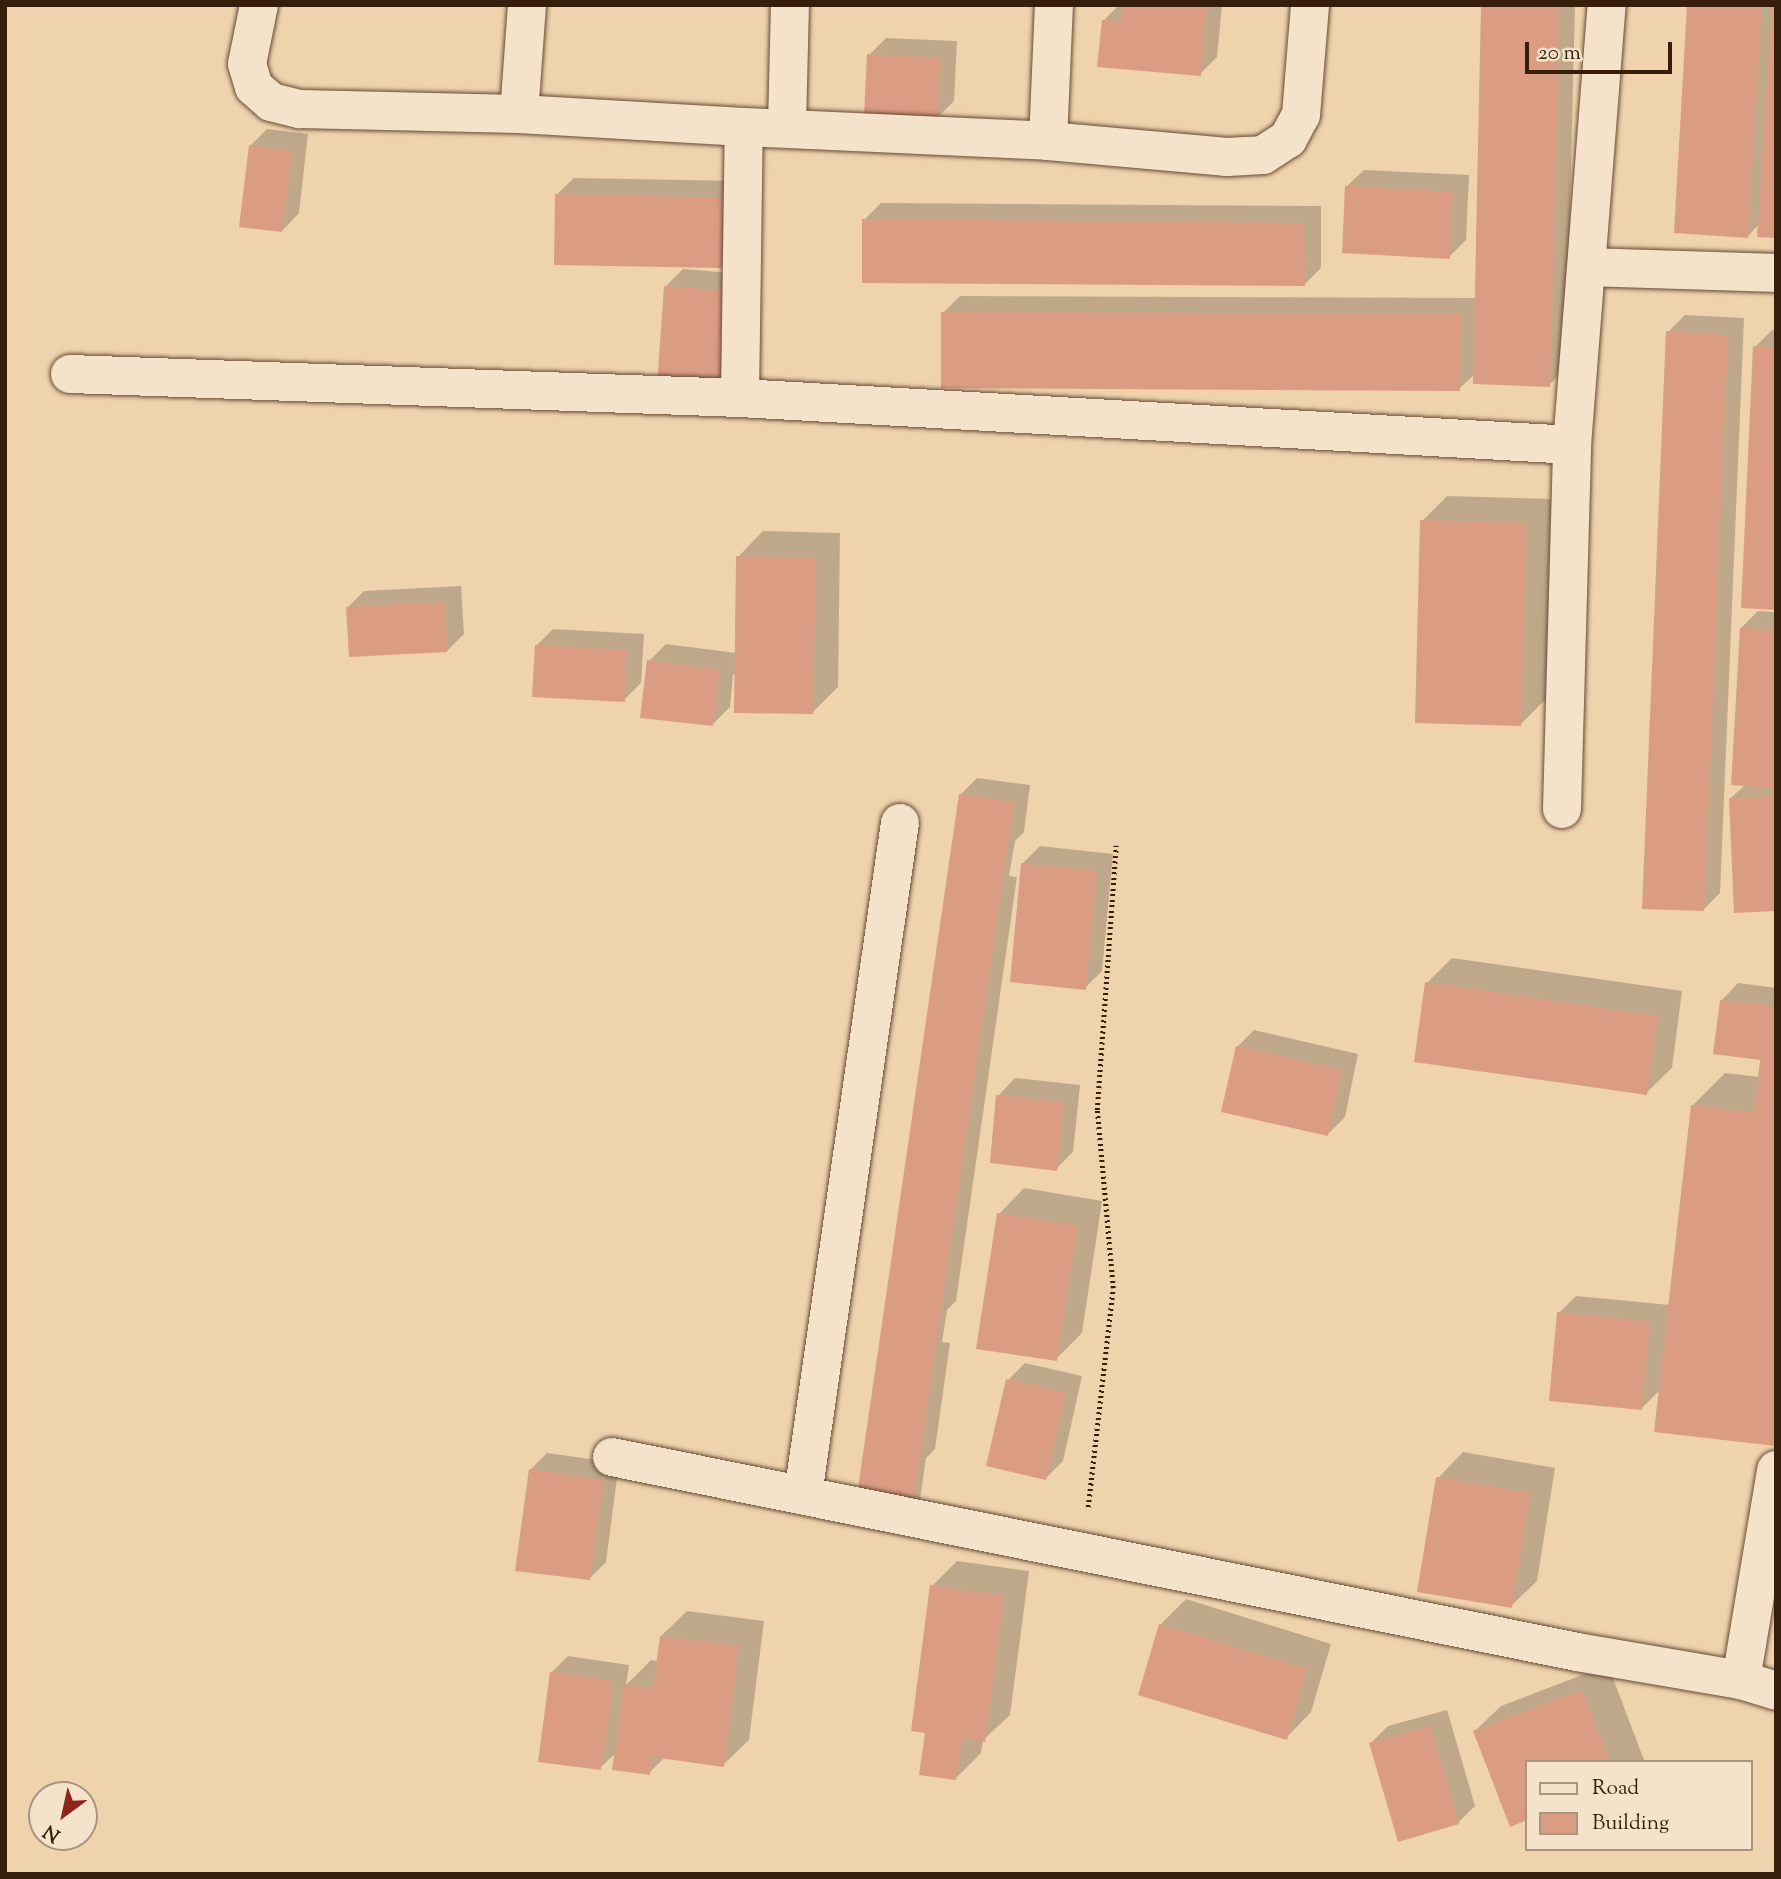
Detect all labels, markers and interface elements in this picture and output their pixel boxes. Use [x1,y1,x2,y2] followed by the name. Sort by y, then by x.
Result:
[1529,28,1676,72] scale bar
[1538,39,1581,69] text: 20 m
[1526,1760,1753,1851] legend
[1592,1774,1639,1804] text: Road
[28,1781,98,1851] north arrow
[1592,1809,1669,1839] text: Building
[39,1817,66,1848] text: N

